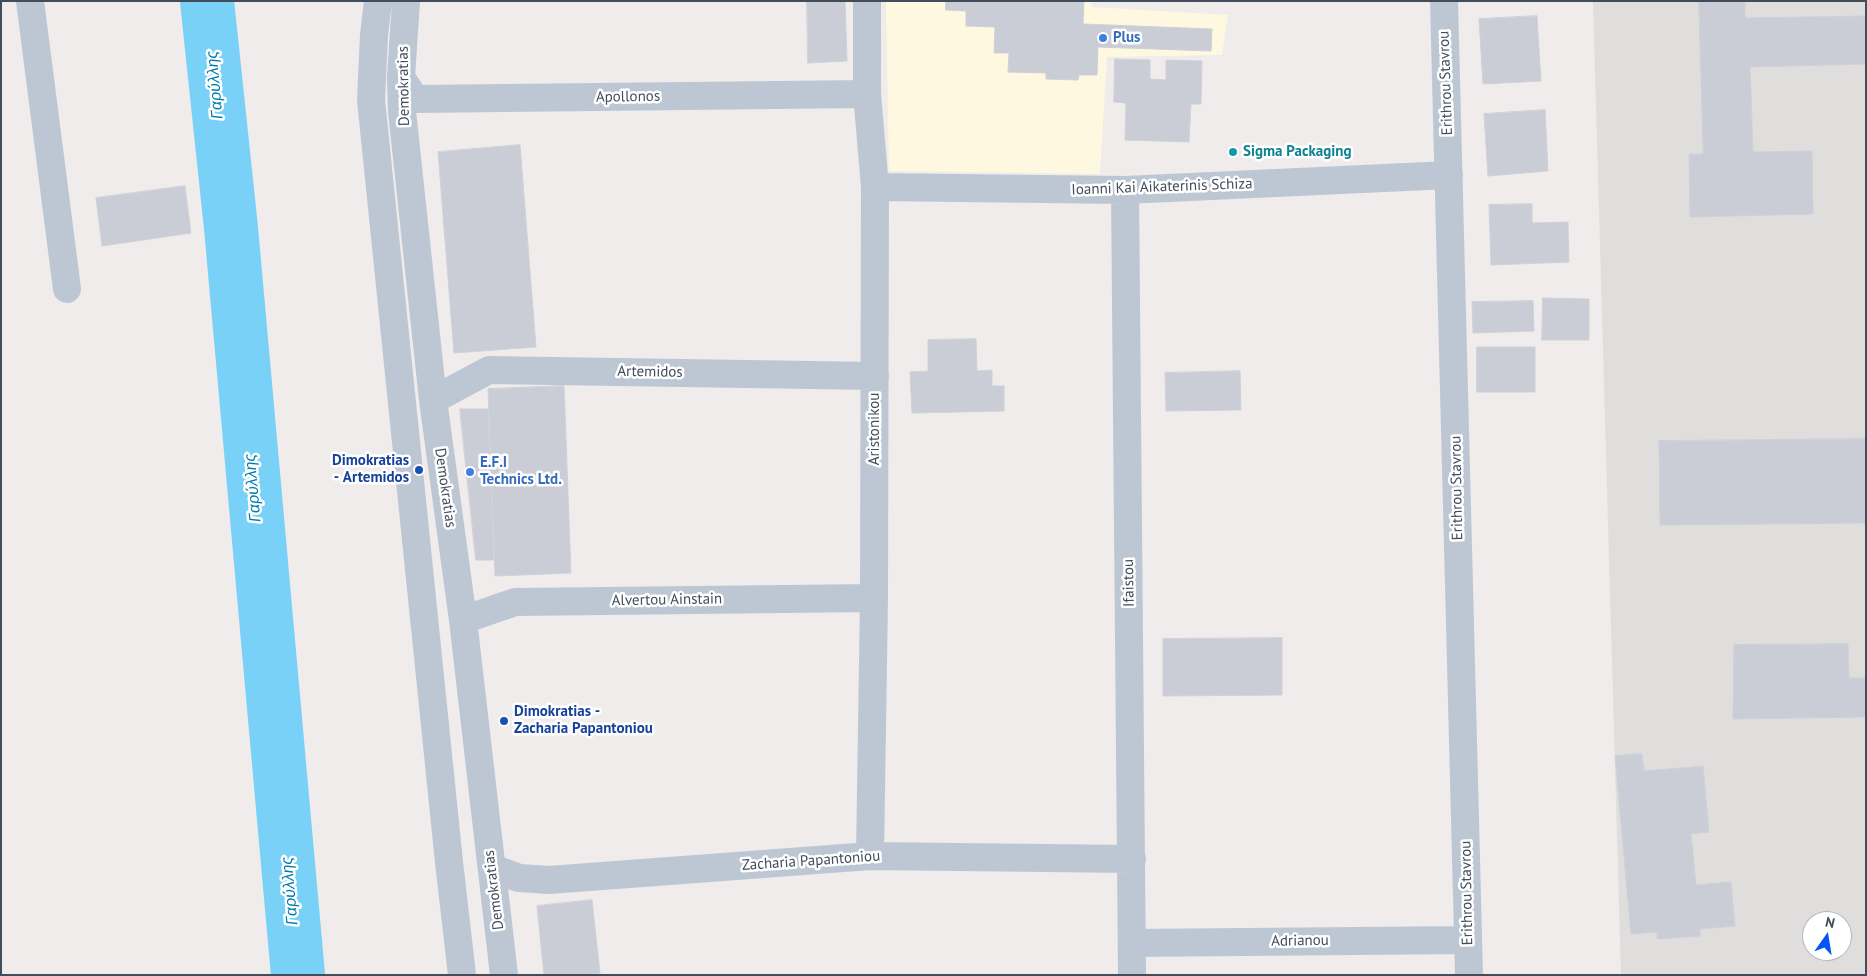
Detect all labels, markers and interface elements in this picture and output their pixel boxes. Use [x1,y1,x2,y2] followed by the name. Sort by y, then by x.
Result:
[1113,29,1140,47] place label: Plus
[1435,30,1457,136] street label: Erithrou Stavrou
[1097,32,1109,44] marker: Plus
[394,46,414,126] street label: Demokratias
[202,50,228,120] water label: Γαρύλλης
[596,87,660,107] street label: Apollonos
[1243,143,1352,161] place label: Sigma Packaging
[1227,146,1239,158] marker: Sigma Packaging
[1071,175,1253,199] street label: Ioanni Kai Aikaterinis Schiza
[617,362,683,382] street label: Artemidos
[866,393,884,465] street label: Aristonikou
[1447,436,1467,540] street label: Erithrou Stavrou
[431,447,459,529] street label: Demokratias
[332,452,409,487] place label: Dimokratias - Artemidos
[240,453,266,523] water label: Γαρύλλης
[480,454,562,489] place label: E.F.I Technics Ltd.
[413,464,425,476] marker: Dimokratias - Artemidos
[464,466,476,478] marker: E.F.I Technics Ltd.
[1120,559,1138,607] street label: Ifaistou
[612,590,722,610] street label: Alvertou Ainstain
[514,703,653,738] place label: Dimokratias - Zacharia Papantoniou
[498,715,510,727] marker: Dimokratias - Zacharia Papantoniou
[1457,841,1477,945] street label: Erithrou Stavrou
[741,847,881,875] street label: Zacharia Papantoniou
[480,849,508,931] street label: Demokratias
[277,856,303,926] water label: Γαρύλλης
[1802,911,1852,961] north arrow
[1824,913,1837,932] text: N
[1271,931,1329,951] street label: Adrianou

